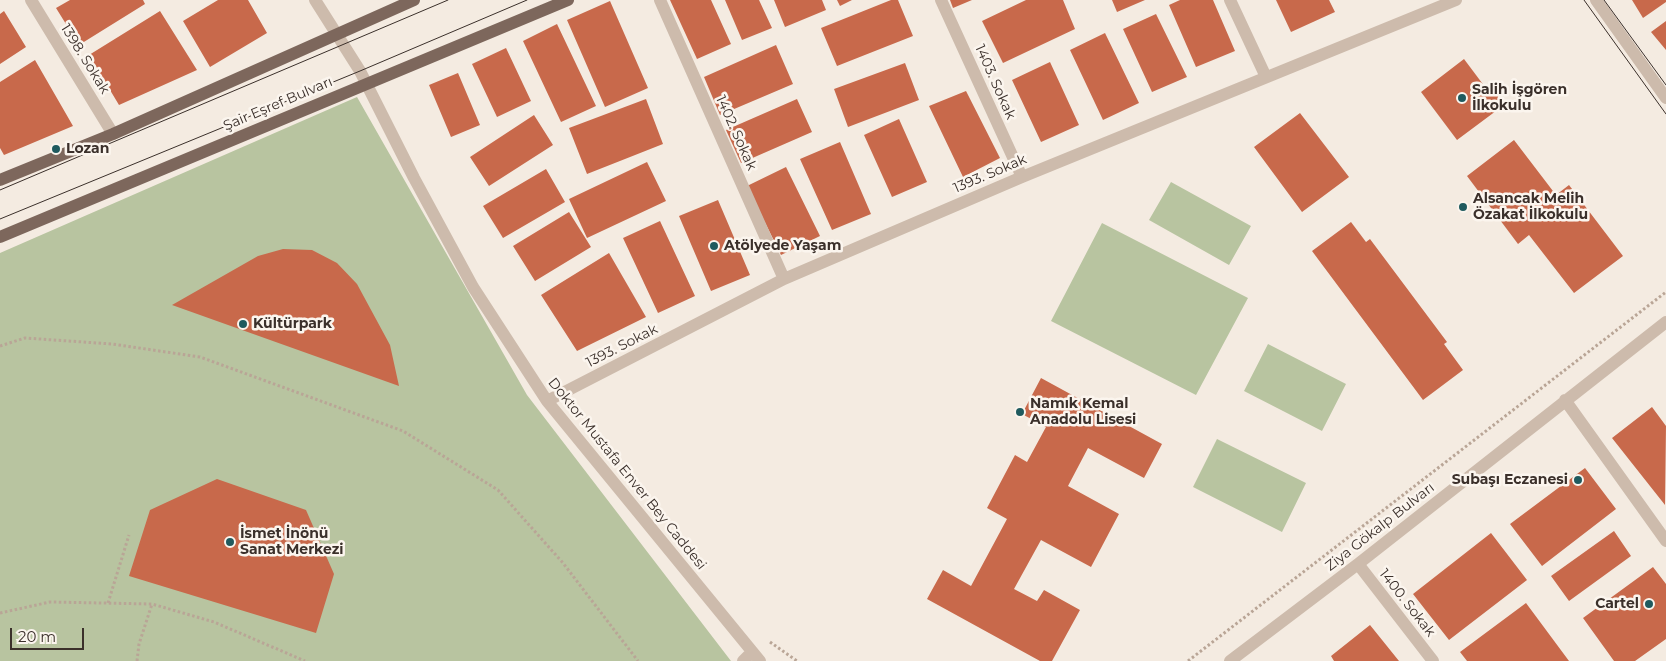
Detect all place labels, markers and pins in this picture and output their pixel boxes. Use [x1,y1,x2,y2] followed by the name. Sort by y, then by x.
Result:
[1472,82,1567,114] place label: Salih İşgören İlkokulu
[1456,92,1468,104] marker: Salih İşgören İlkokulu
[66,141,109,157] place label: Lozan
[50,143,62,155] marker: Lozan
[1473,191,1588,223] place label: Alsancak Melih Özakat İlkokulu
[1457,201,1469,213] marker: Alsancak Melih Özakat İlkokulu
[724,238,841,254] place label: Atölyede Yaşam
[708,240,720,252] marker: Atölyede Yaşam
[253,316,332,332] place label: Kültürpark
[237,318,249,330] marker: Kültürpark
[1030,396,1136,428] place label: Namık Kemal Anadolu Lisesi
[1014,406,1026,418] marker: Namık Kemal Anadolu Lisesi
[1452,472,1568,488] place label: Subaşı Eczanesi
[1572,474,1584,486] marker: Subaşı Eczanesi
[240,526,344,558] place label: İsmet İnönü Sanat Merkezi
[224,536,236,548] marker: İsmet İnönü Sanat Merkezi
[1595,596,1639,612] place label: Cartel
[1643,598,1655,610] marker: Cartel

